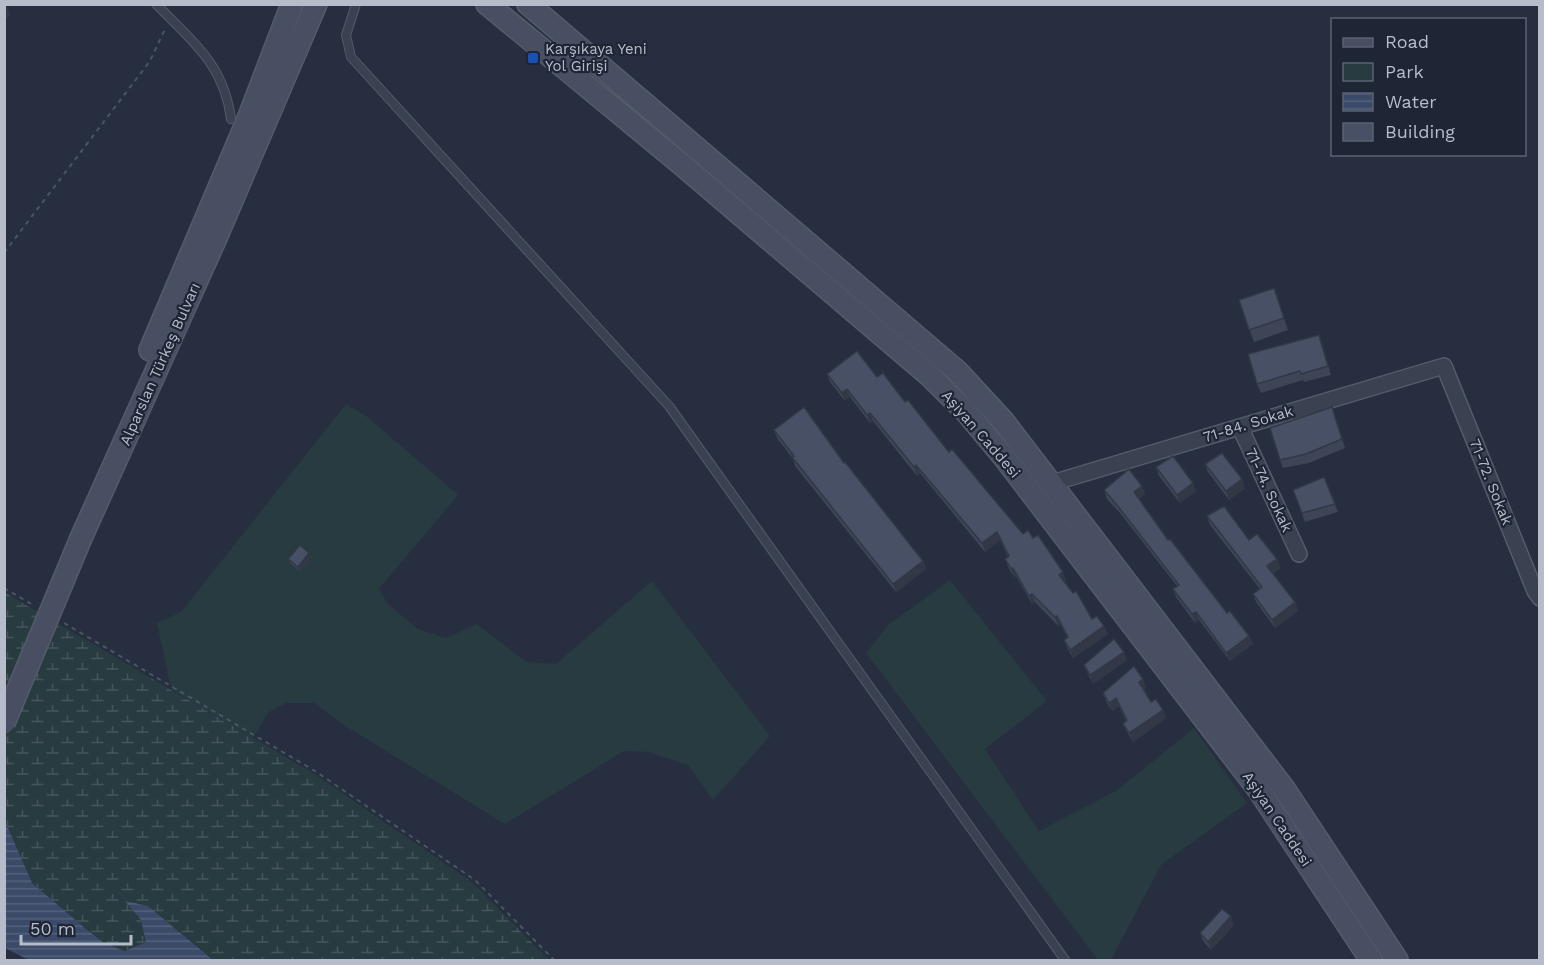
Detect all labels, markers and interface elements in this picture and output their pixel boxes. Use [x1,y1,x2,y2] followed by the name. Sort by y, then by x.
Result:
[1331,18,1526,156] legend
[1385,31,1429,52] text: Road
[545,40,647,75] place label: Karşıkaya Yeni Yol Girişi
[526,51,540,65] marker: Karşıkaya Yeni Yol Girişi
[1385,61,1424,82] text: Park
[1385,91,1437,112] text: Water
[1385,121,1455,142] text: Building
[116,280,204,448] street label: Alparslan Türkeş Bulvarı
[938,386,1024,482] street label: Aşiyan Caddesi
[1201,402,1296,446] street label: 71-84. Sokak
[1466,436,1517,528] street label: 71-72. Sokak
[1242,445,1296,535] street label: 71-74. Sokak
[1239,768,1315,870] street label: Aşiyan Caddesi
[21,908,130,946] scale bar
[30,918,75,939] text: 50 m

